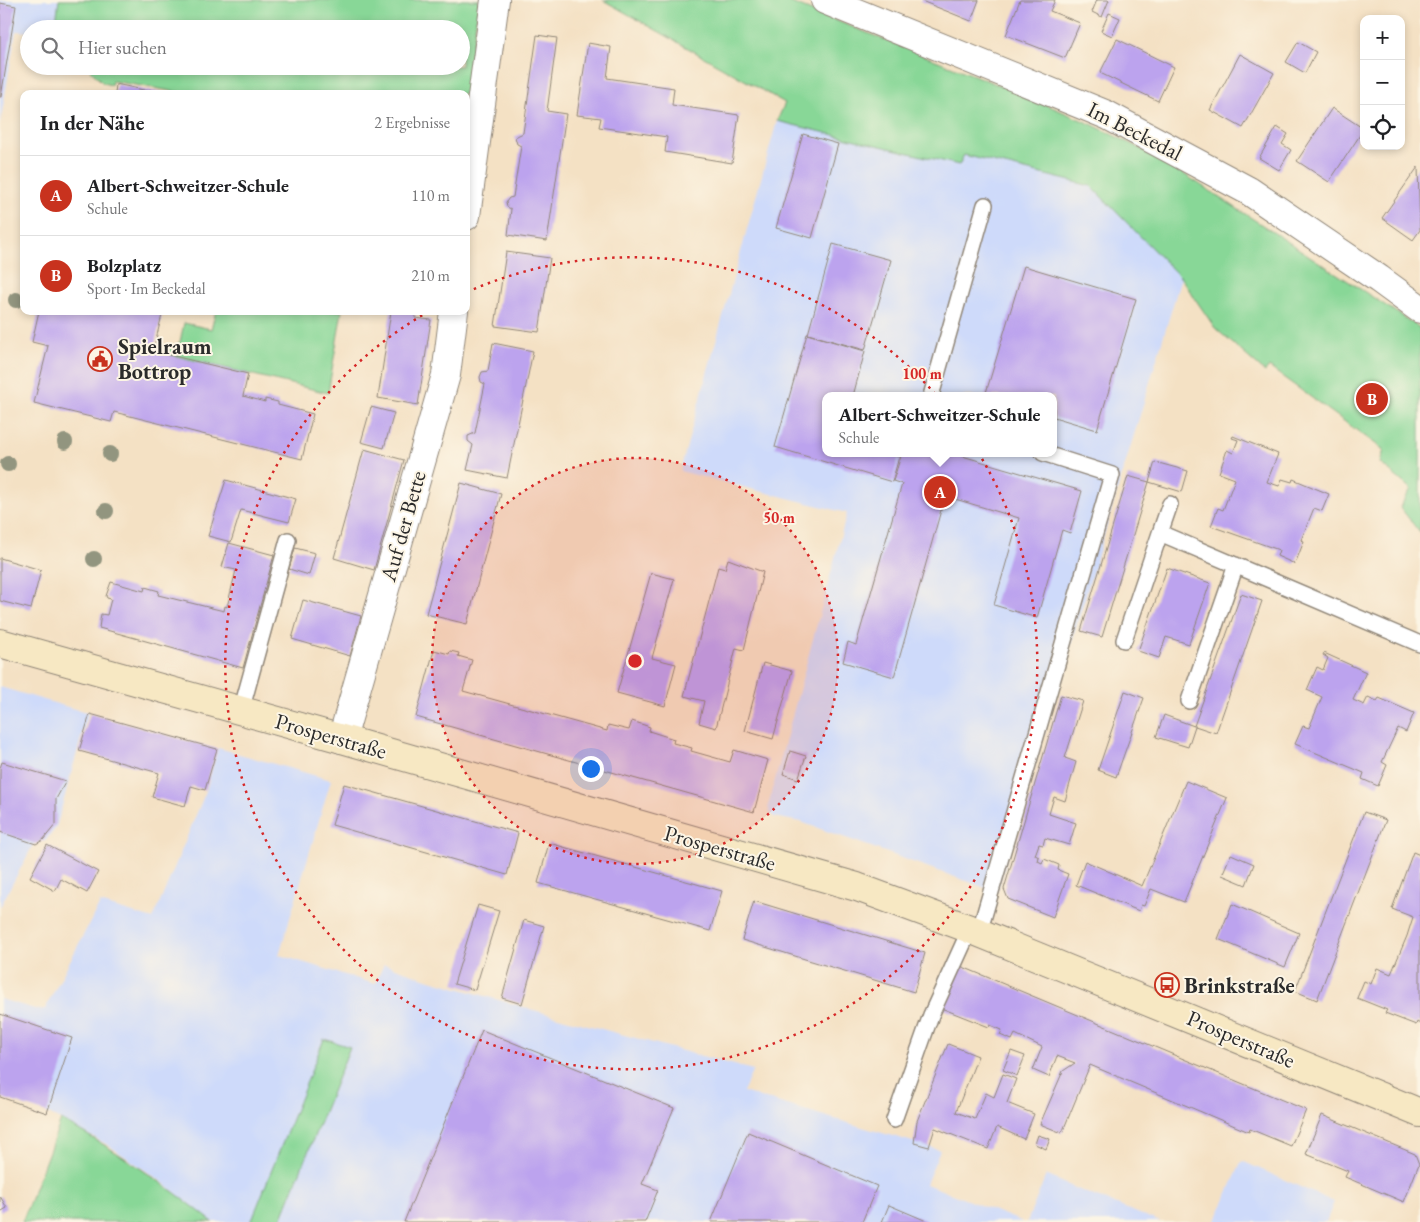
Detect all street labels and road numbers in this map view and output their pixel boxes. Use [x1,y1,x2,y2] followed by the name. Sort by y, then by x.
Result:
[1082,95,1188,167] street label: Im Beckedal
[373,467,433,586] street label: Auf der Bette
[272,706,390,766] street label: Prosperstraße
[661,818,779,878] street label: Prosperstraße
[1183,1003,1300,1075] street label: Prosperstraße

